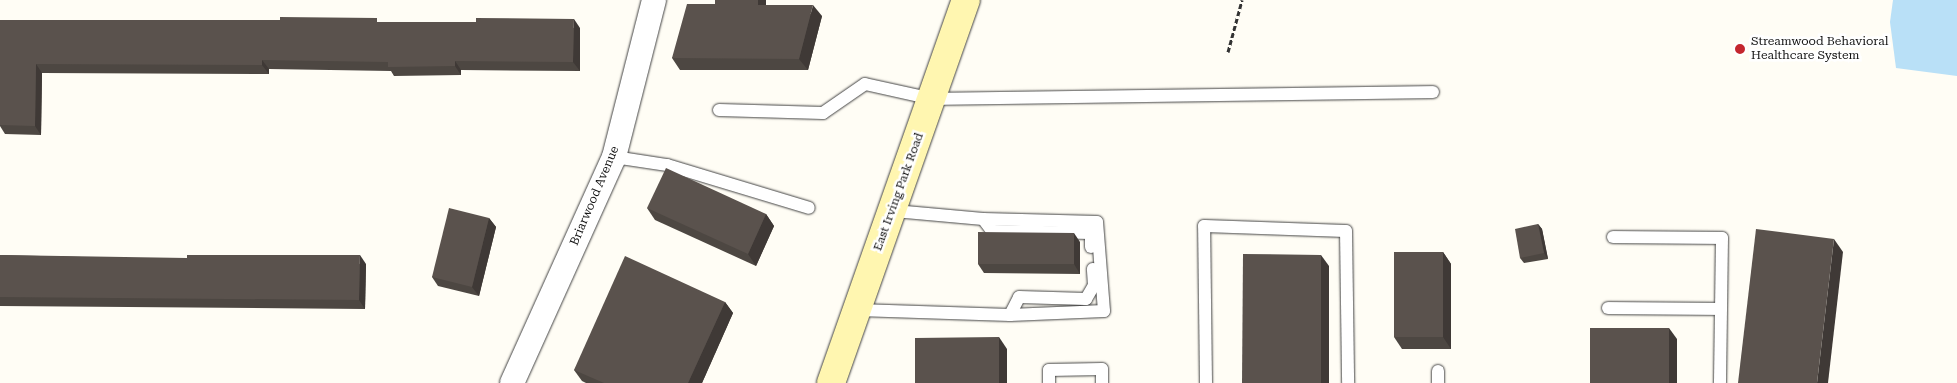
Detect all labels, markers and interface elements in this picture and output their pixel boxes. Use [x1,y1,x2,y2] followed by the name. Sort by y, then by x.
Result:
[1751,35,1888,63] place label: Streamwood Behavioral Healthcare System
[1733,42,1747,56] marker: Streamwood Behavioral Healthcare System
[871,131,927,253] street label: East Irving Park Road
[568,144,622,248] street label: Briarwood Avenue

